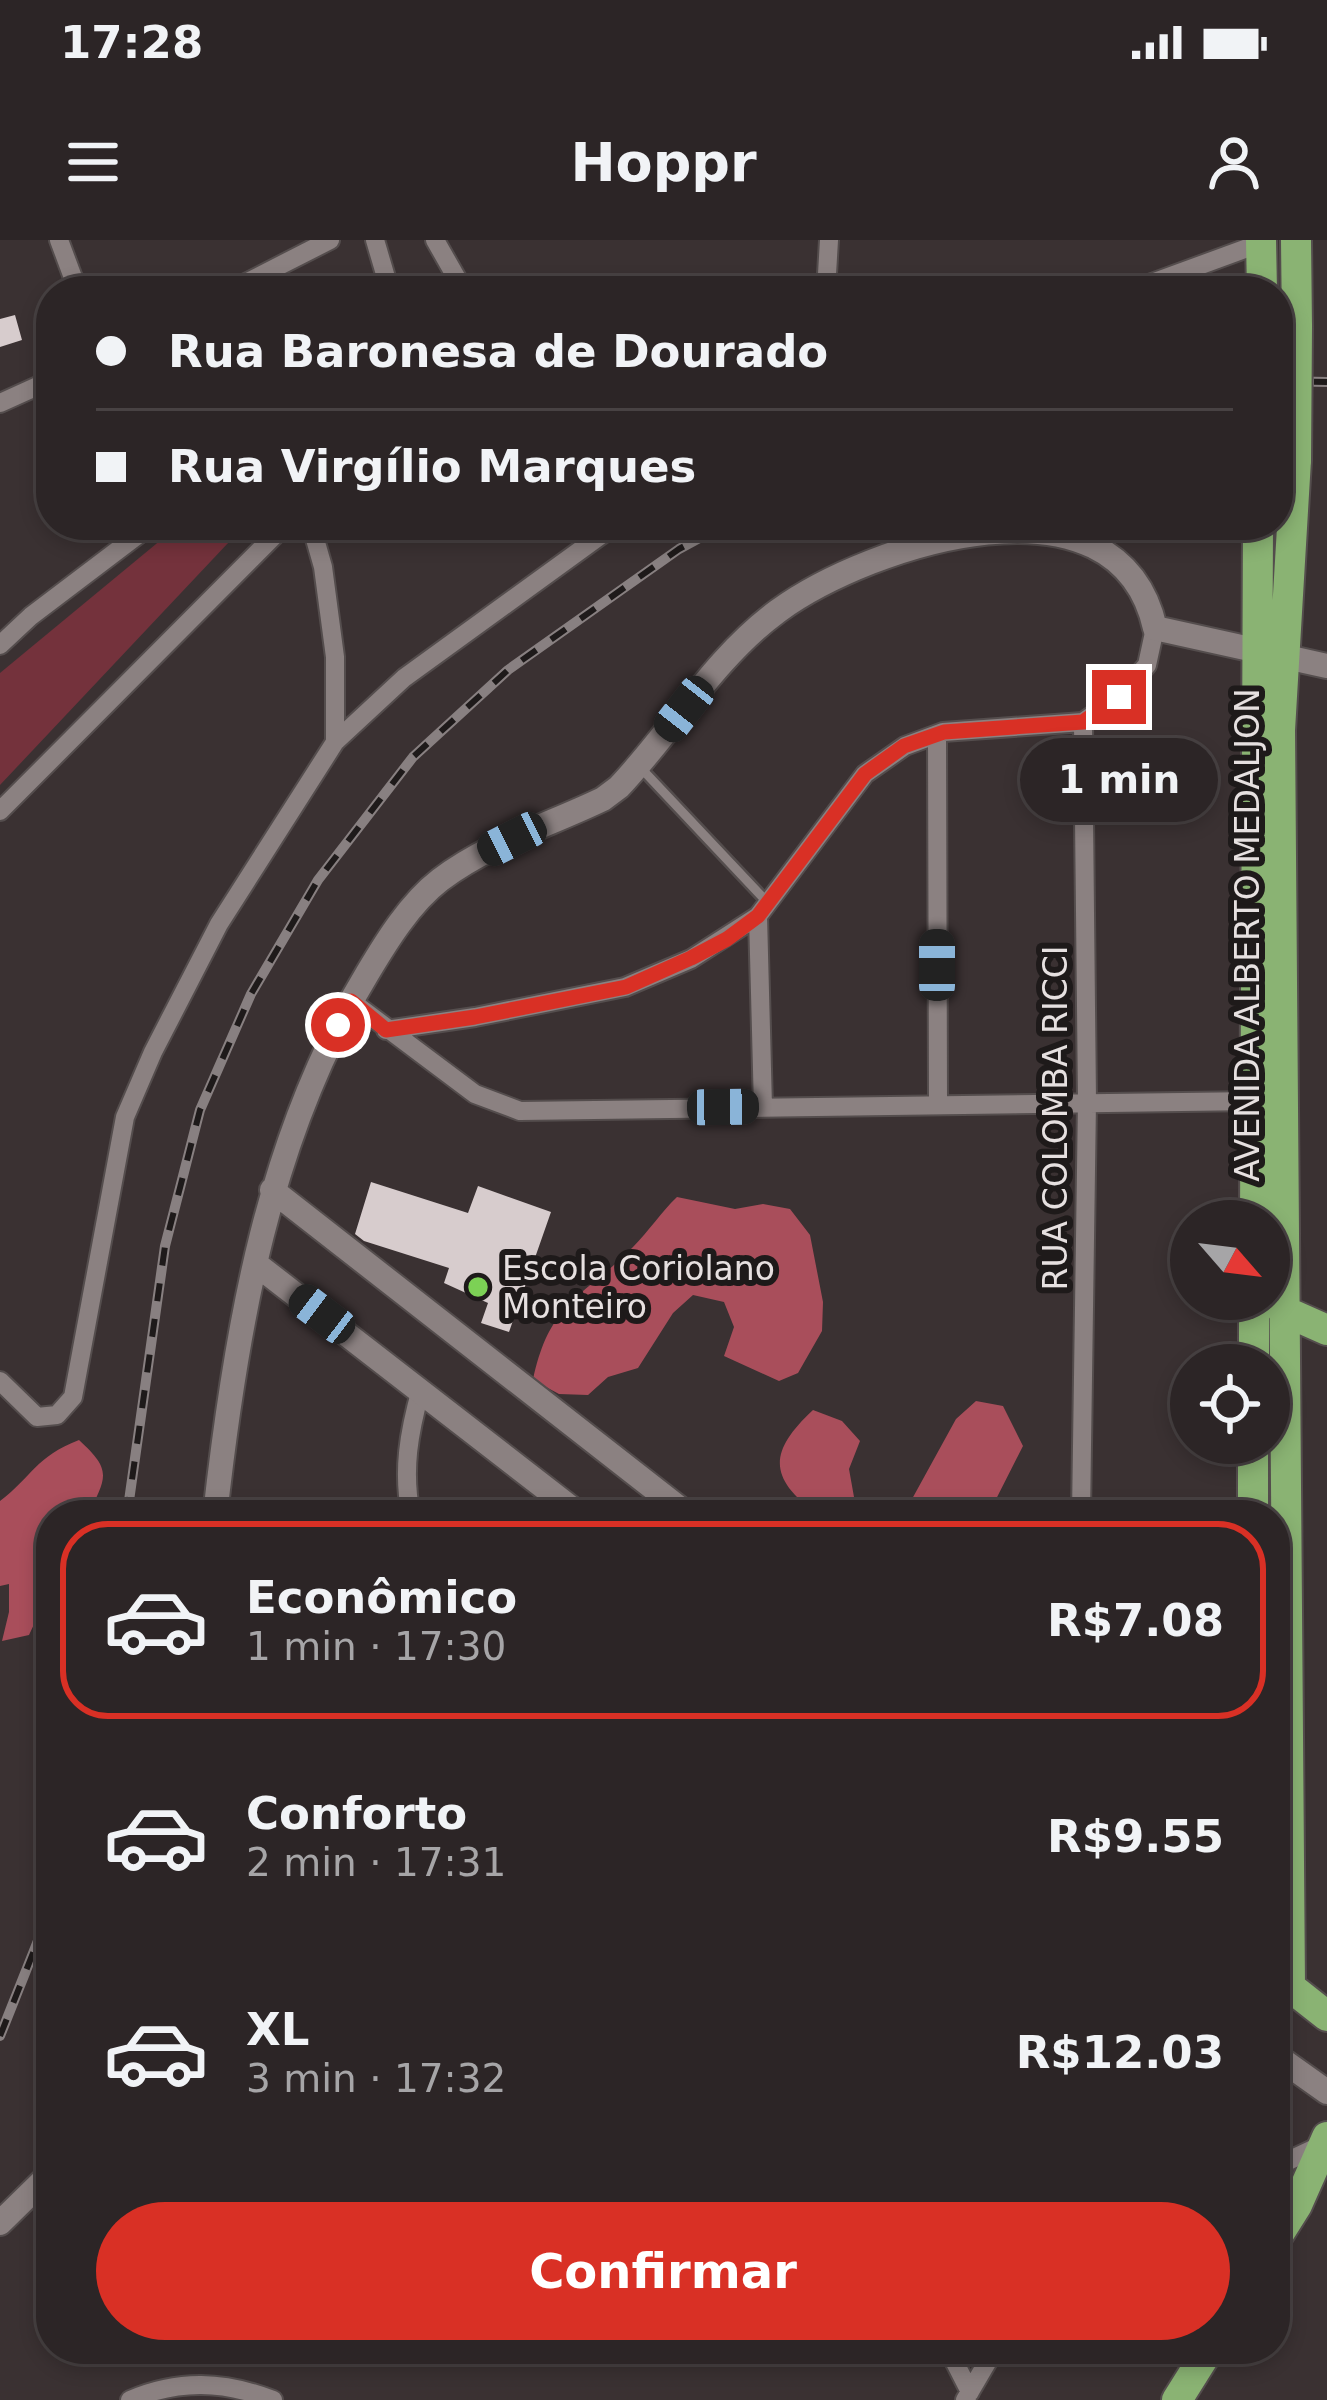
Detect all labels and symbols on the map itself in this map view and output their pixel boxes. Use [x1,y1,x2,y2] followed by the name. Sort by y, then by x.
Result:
[648,670,720,748] car
[1092,670,1146,724] route end
[1228,688,1267,1182] street label: AVENIDA ALBERTO MEDALJON
[1020,739,1218,823] callout: 1 min
[472,807,552,871] car
[919,929,955,1001] car
[1036,945,1075,1291] street label: RUA COLOMBA RICCI
[311,998,365,1052] route start
[687,1088,759,1126] car
[1170,1200,1290,1320] north arrow
[502,1249,775,1326] place label: Escola Coriolano Monteiro
[465,1274,491,1300] marker: Escola Coriolano Monteiro
[282,1278,362,1350] car

